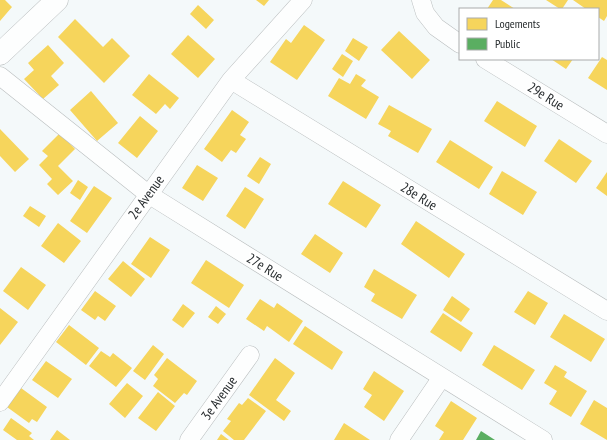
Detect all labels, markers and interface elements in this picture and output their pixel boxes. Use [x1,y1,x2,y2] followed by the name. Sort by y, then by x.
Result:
[459,8,599,60] legend
[495,16,540,31] text: Logements
[495,36,521,51] text: Public
[524,78,568,114] street label: 29e Rue
[124,171,168,223] street label: 2e Avenue
[397,178,441,214] street label: 28e Rue
[243,249,287,285] street label: 27e Rue
[197,372,241,424] street label: 3e Avenue

